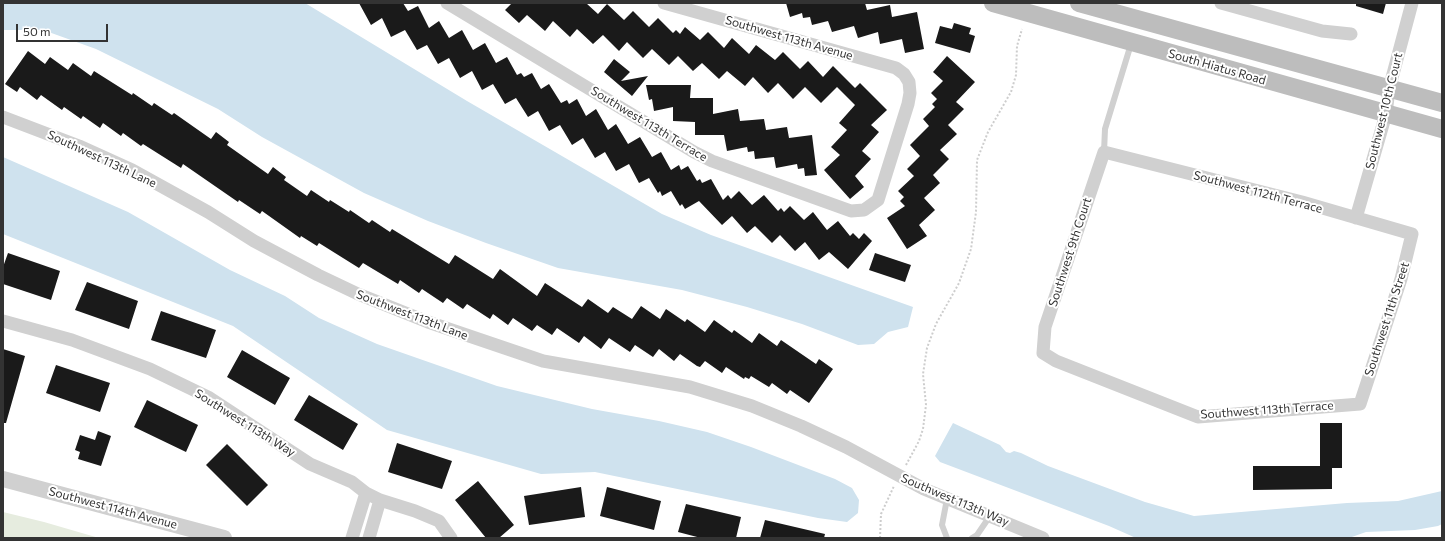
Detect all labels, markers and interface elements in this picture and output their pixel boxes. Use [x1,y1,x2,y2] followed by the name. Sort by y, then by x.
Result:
[724,13,854,63] street label: Southwest 113th Avenue
[18,16,110,42] scale bar
[23,24,51,38] text: 50 m
[1167,46,1267,88] street label: South Hiatus Road
[1363,51,1405,171] street label: Southwest 10th Court
[588,84,710,164] street label: Southwest 113th Terrace
[45,127,159,191] street label: Southwest 113th Lane
[1192,168,1324,216] street label: Southwest 112th Terrace
[1046,196,1094,308] street label: Southwest 9th Court
[1362,260,1412,378] street label: Southwest 11th Street
[354,287,470,343] street label: Southwest 113th Lane
[192,386,298,460] street label: Southwest 113th Way
[1200,398,1334,422] street label: Southwest 113th Terrace
[899,471,1011,529] street label: Southwest 113th Way
[47,484,179,532] street label: Southwest 114th Avenue

